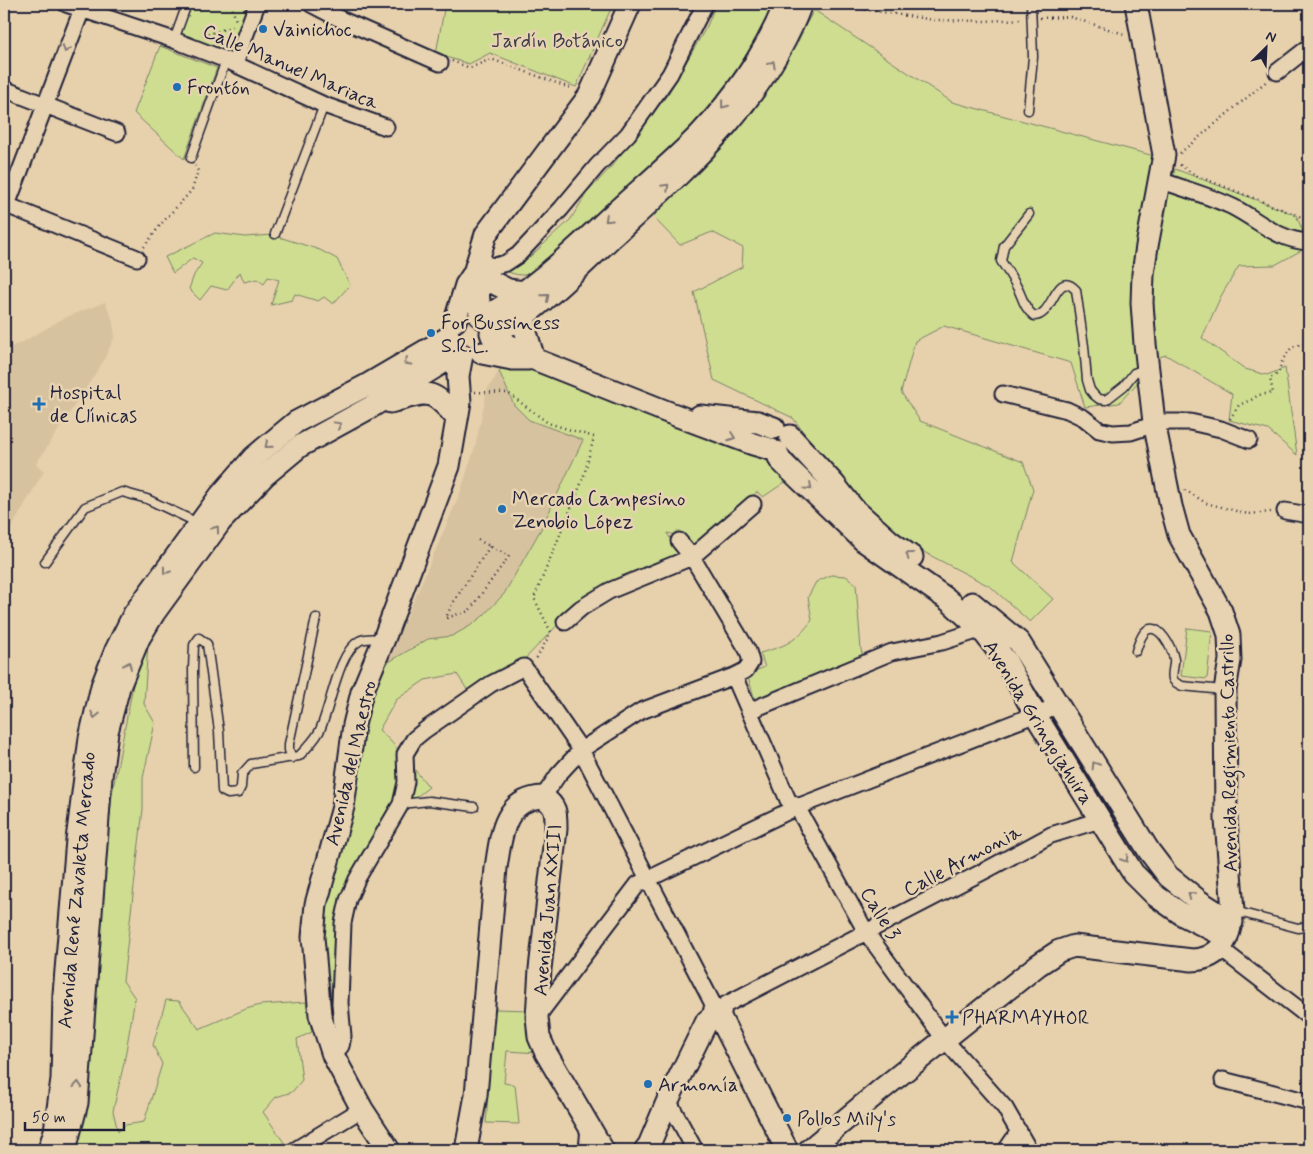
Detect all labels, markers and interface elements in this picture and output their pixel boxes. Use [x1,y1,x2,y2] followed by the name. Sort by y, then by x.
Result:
[273,17,352,44] place label: Vainichoc
[198,18,383,117] street label: Calle Manuel Mariaca
[1240,22,1290,72] north arrow
[257,23,269,35] marker: Vainichoc
[1263,27,1279,47] text: N
[491,28,623,55] park label: Jardín Botánico
[62,44,72,53] one-way arrow
[765,61,775,70] one-way arrow
[187,75,250,102] place label: Frontón
[171,81,183,93] marker: Frontón
[722,99,730,108] one-way arrow
[660,184,669,193] one-way arrow
[605,213,614,222] one-way arrow
[541,294,550,303] one-way arrow
[441,310,560,360] place label: For Bussiness S.R.L.
[425,327,437,339] marker: For Bussiness S.R.L.
[403,356,412,366] one-way arrow
[50,380,137,430] place label: Hospital de Clínicas
[32,397,46,411] marker: Hospital de Clínicas
[333,421,342,431] one-way arrow
[728,431,736,441] one-way arrow
[265,440,274,448] one-way arrow
[803,482,812,491] one-way arrow
[512,486,685,536] place label: Mercado Campesino Zenobio López
[496,503,508,515] marker: Mercado Campesino Zenobio López
[210,526,218,535] one-way arrow
[906,552,915,561] one-way arrow
[163,565,171,574] one-way arrow
[1214,634,1247,872] street label: Avenida Regimiento Castrillo
[976,635,1099,810] street label: Avenida Gringojahuira
[121,661,132,670] one-way arrow
[319,678,384,849] street label: Avenida del Maestro
[90,711,101,720] one-way arrow
[52,751,103,1030] street label: Avenida René Zavaleta Mercado
[1092,762,1101,771] one-way arrow
[899,818,1027,904] street label: Calle Armonia
[528,823,569,997] street label: Avenida Juan XXIII
[1118,854,1128,863] one-way arrow
[853,882,906,945] street label: Calle 3
[1188,892,1197,900] one-way arrow
[962,1005,1089,1032] place label: PHARMAYHOR
[946,1011,958,1023] marker: PHARMAYHOR
[658,1072,738,1099] place label: Armonía
[642,1078,654,1090] marker: Armonía
[72,1081,83,1089] one-way arrow
[25,1099,124,1131] scale bar
[797,1106,896,1133] place label: Pollos Mily's
[32,1108,66,1128] text: 50 m
[781,1112,793,1124] marker: Pollos Mily's

